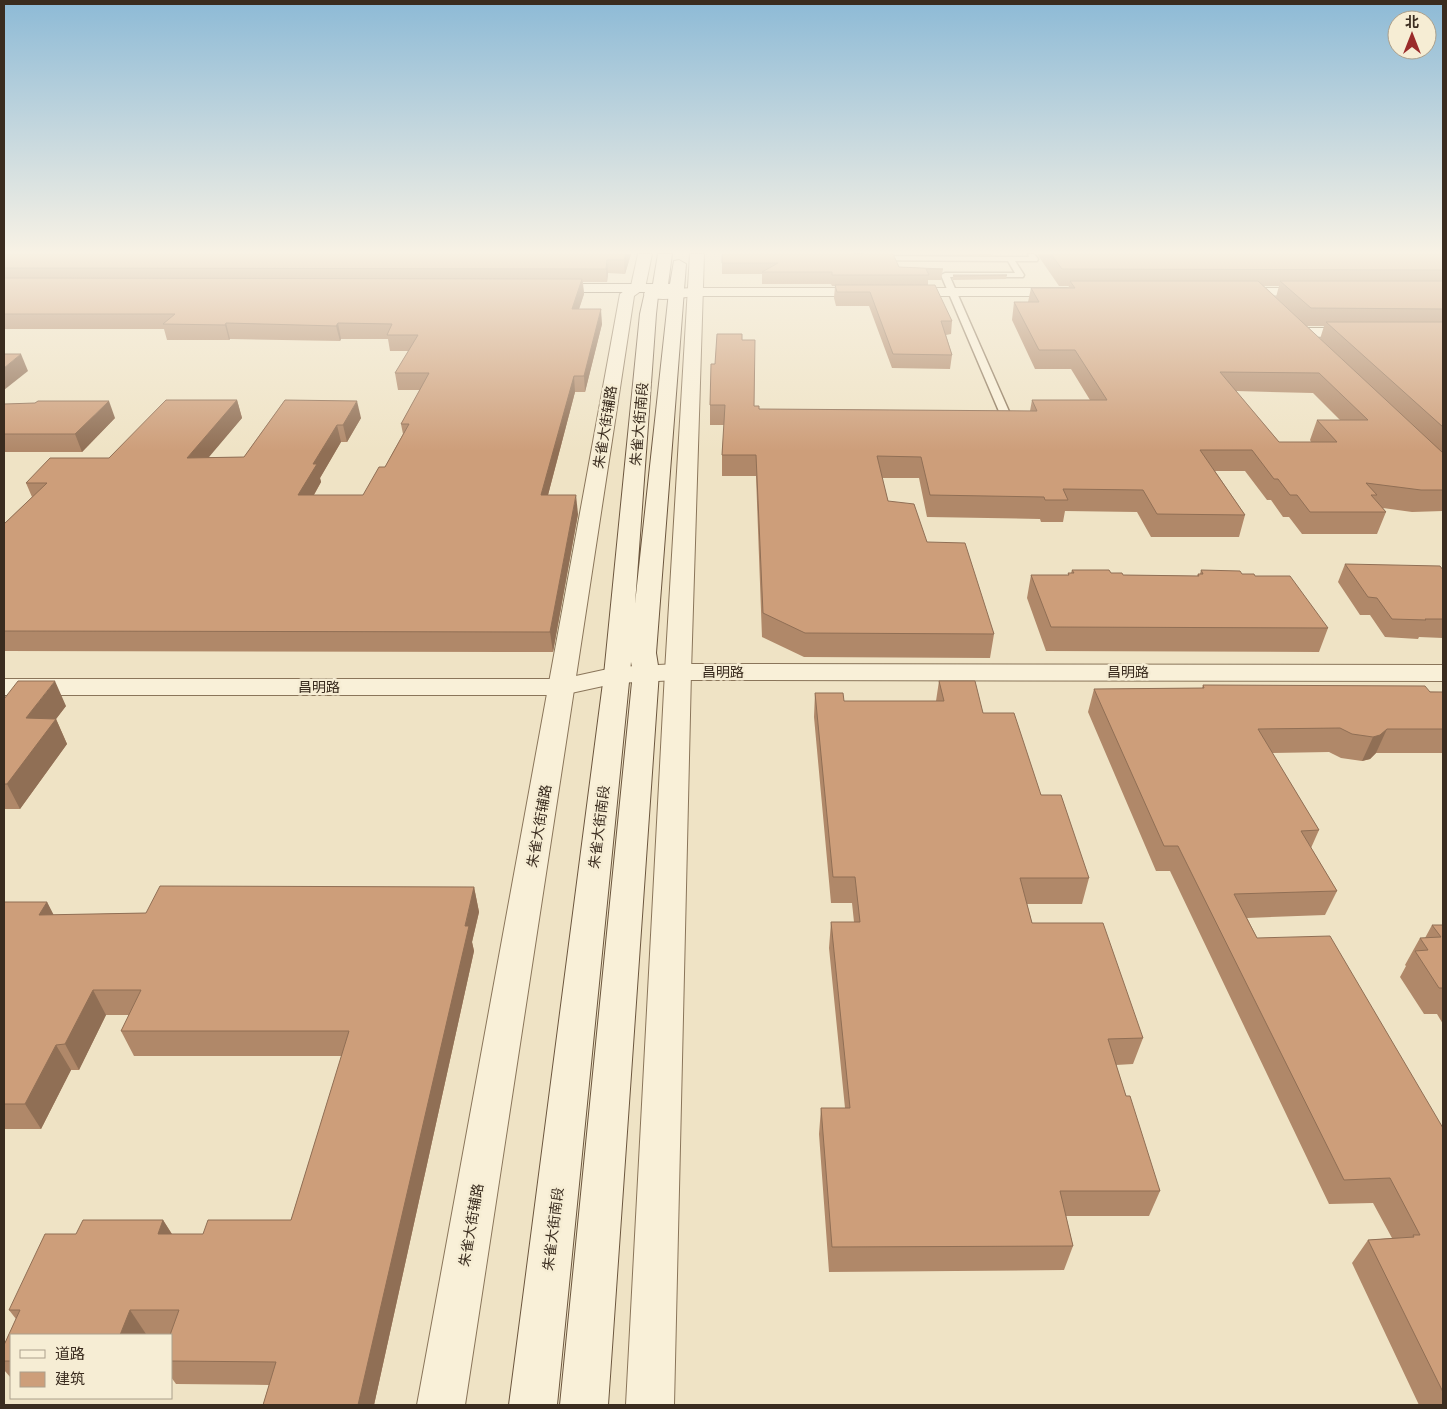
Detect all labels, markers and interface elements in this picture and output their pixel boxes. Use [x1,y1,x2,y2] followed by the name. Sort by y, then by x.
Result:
[1387,10,1437,60] north arrow
[1405,11,1419,31] text: 北
[624,381,652,467] street label: 朱雀大街南段
[588,384,620,470] street label: 朱雀大街辅路
[702,661,744,681] street label: 昌明路
[1107,661,1149,681] street label: 昌明路
[298,676,340,696] street label: 昌明路
[521,783,555,869] street label: 朱雀大街辅路
[583,784,613,870] street label: 朱雀大街南段
[453,1182,487,1268] street label: 朱雀大街辅路
[537,1186,567,1272] street label: 朱雀大街南段
[10,1334,172,1399] legend
[55,1342,85,1363] text: 道路
[55,1367,85,1388] text: 建筑

